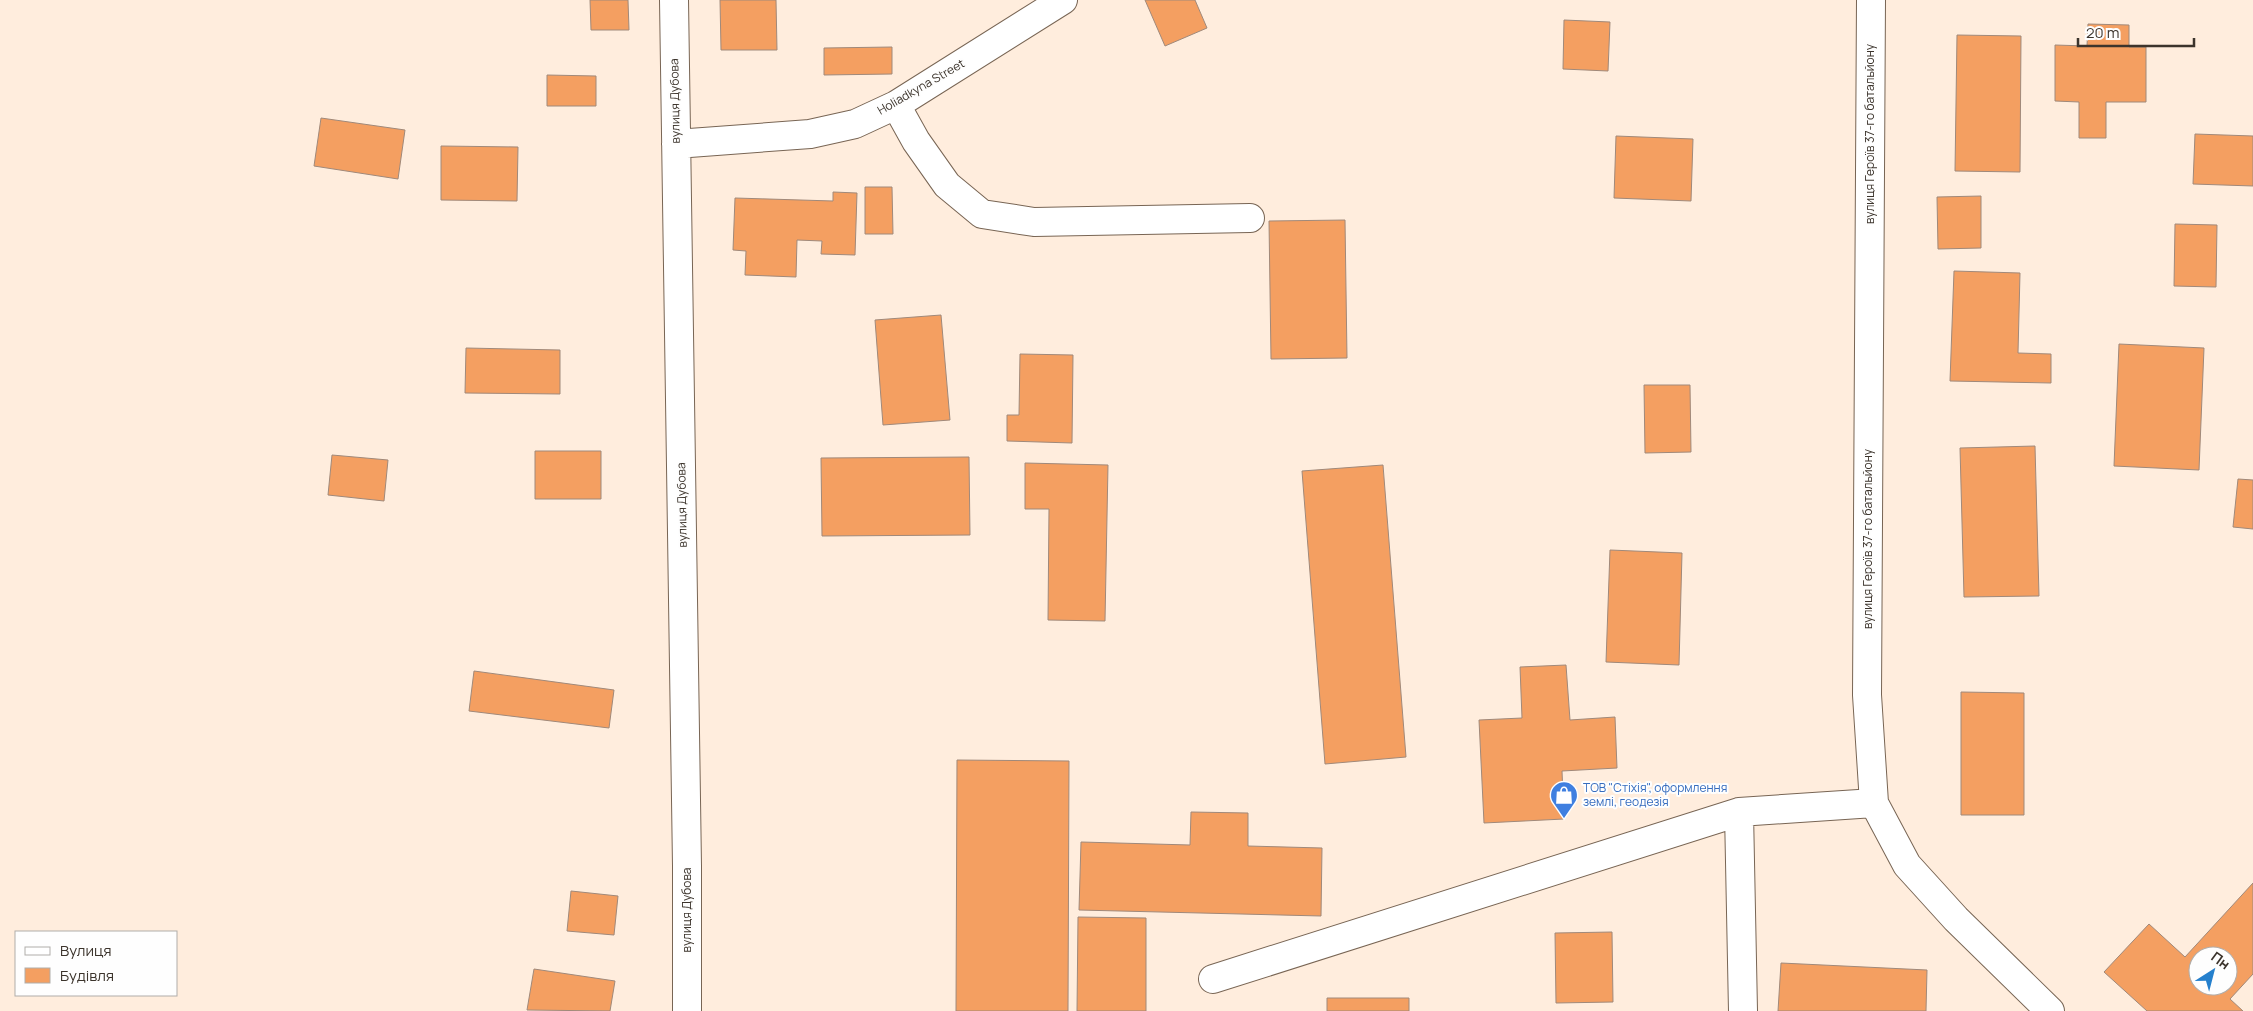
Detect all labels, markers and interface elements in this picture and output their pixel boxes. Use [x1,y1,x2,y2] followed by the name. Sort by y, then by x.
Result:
[2078,15,2194,47] scale bar
[2086,22,2119,43] text: 20 m
[1861,43,1878,224] street label: вулиця Героїв 37-го батальйону
[874,55,968,119] street label: Holiadkyna Street
[665,58,684,144] street label: вулиця Дубова
[1859,448,1876,629] street label: вулиця Героїв 37-го батальйону
[672,462,691,548] street label: вулиця Дубова
[1583,779,1727,810] place label: ТОВ "Стіхія", оформлення землі, геодезія
[1549,780,1579,819] shop icon: ТОВ "Стіхія", оформлення землі, геодезія
[678,867,695,953] street label: вулиця Дубова
[15,931,178,996] legend
[60,940,112,961] text: Вулиця
[2188,946,2238,996] north arrow
[2208,947,2234,973] text: Пн
[60,965,114,986] text: Будівля

